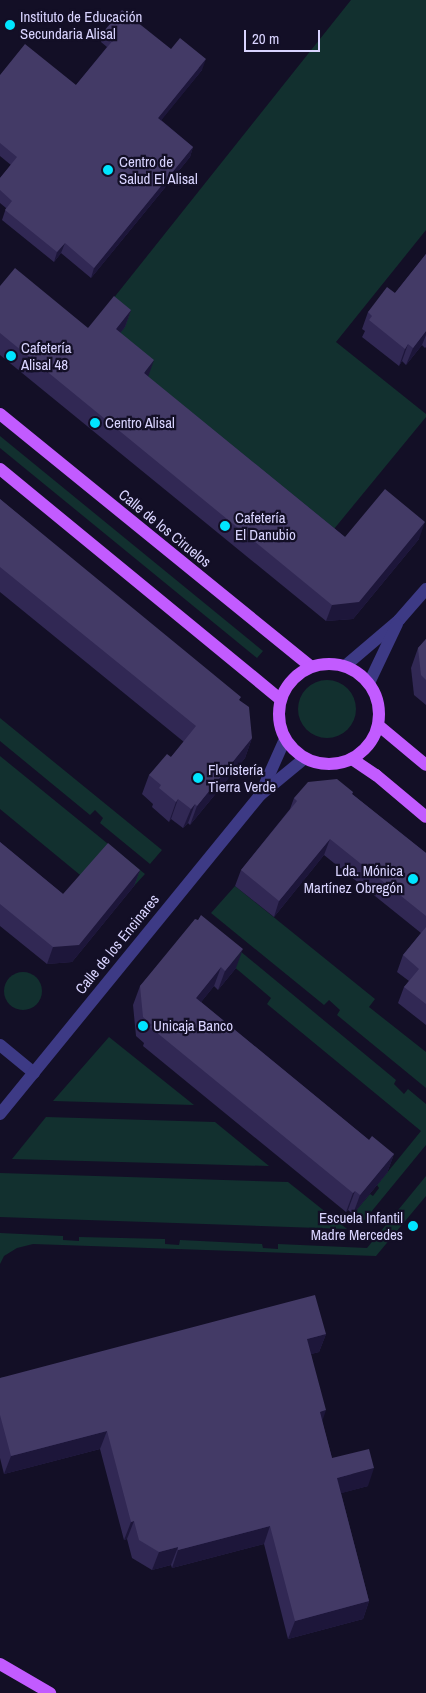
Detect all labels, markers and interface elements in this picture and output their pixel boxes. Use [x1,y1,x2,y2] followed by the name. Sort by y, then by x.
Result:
[20,7,142,42] place label: Instituto de Educación Secundaria Alisal
[4,19,16,31] marker: Instituto de Educación Secundaria Alisal
[246,20,322,52] scale bar
[252,28,279,49] text: 20 m
[119,152,198,187] place label: Centro de Salud El Alisal
[101,163,115,177] marker: Centro de Salud El Alisal
[21,338,72,373] place label: Cafetería Alisal 48
[5,350,17,362] marker: Cafetería Alisal 48
[105,414,175,432] place label: Centro Alisal
[89,417,101,429] marker: Centro Alisal
[115,485,215,571] street label: Calle de los Ciruelos
[235,508,296,543] place label: Cafetería El Danubio
[219,520,231,532] marker: Cafetería El Danubio
[208,760,276,795] place label: Floristería Tierra Verde
[192,772,204,784] marker: Floristería Tierra Verde
[304,861,403,896] place label: Lda. Mónica Martínez Obregón
[407,873,419,885] marker: Lda. Mónica Martínez Obregón
[71,891,163,997] street label: Calle de los Encinares
[153,1017,233,1035] place label: Unicaja Banco
[137,1020,149,1032] marker: Unicaja Banco
[311,1208,403,1243] place label: Escuela Infantil Madre Mercedes
[407,1220,419,1232] marker: Escuela Infantil Madre Mercedes

